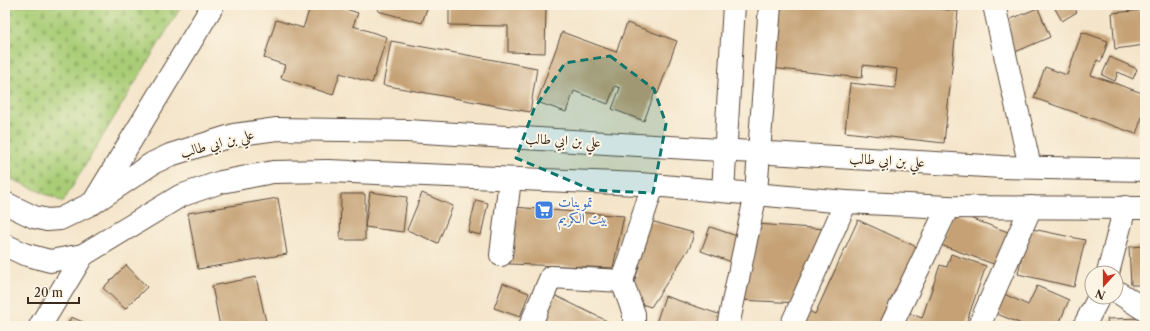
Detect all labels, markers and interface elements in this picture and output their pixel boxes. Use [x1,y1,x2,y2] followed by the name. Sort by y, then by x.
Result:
[178,125,257,165] street label: علي بن ابي طالب
[525,129,601,155] street label: علي بن ابي طالب
[849,149,925,175] street label: علي بن ابي طالب
[558,193,608,231] place label: تموينات بيت الكريم
[533,199,555,221] supermarket icon: تموينات بيت الكريم
[1084,265,1124,305] north arrow
[28,279,79,305] scale bar
[34,285,63,300] text: 20 m
[1093,286,1107,303] text: N

